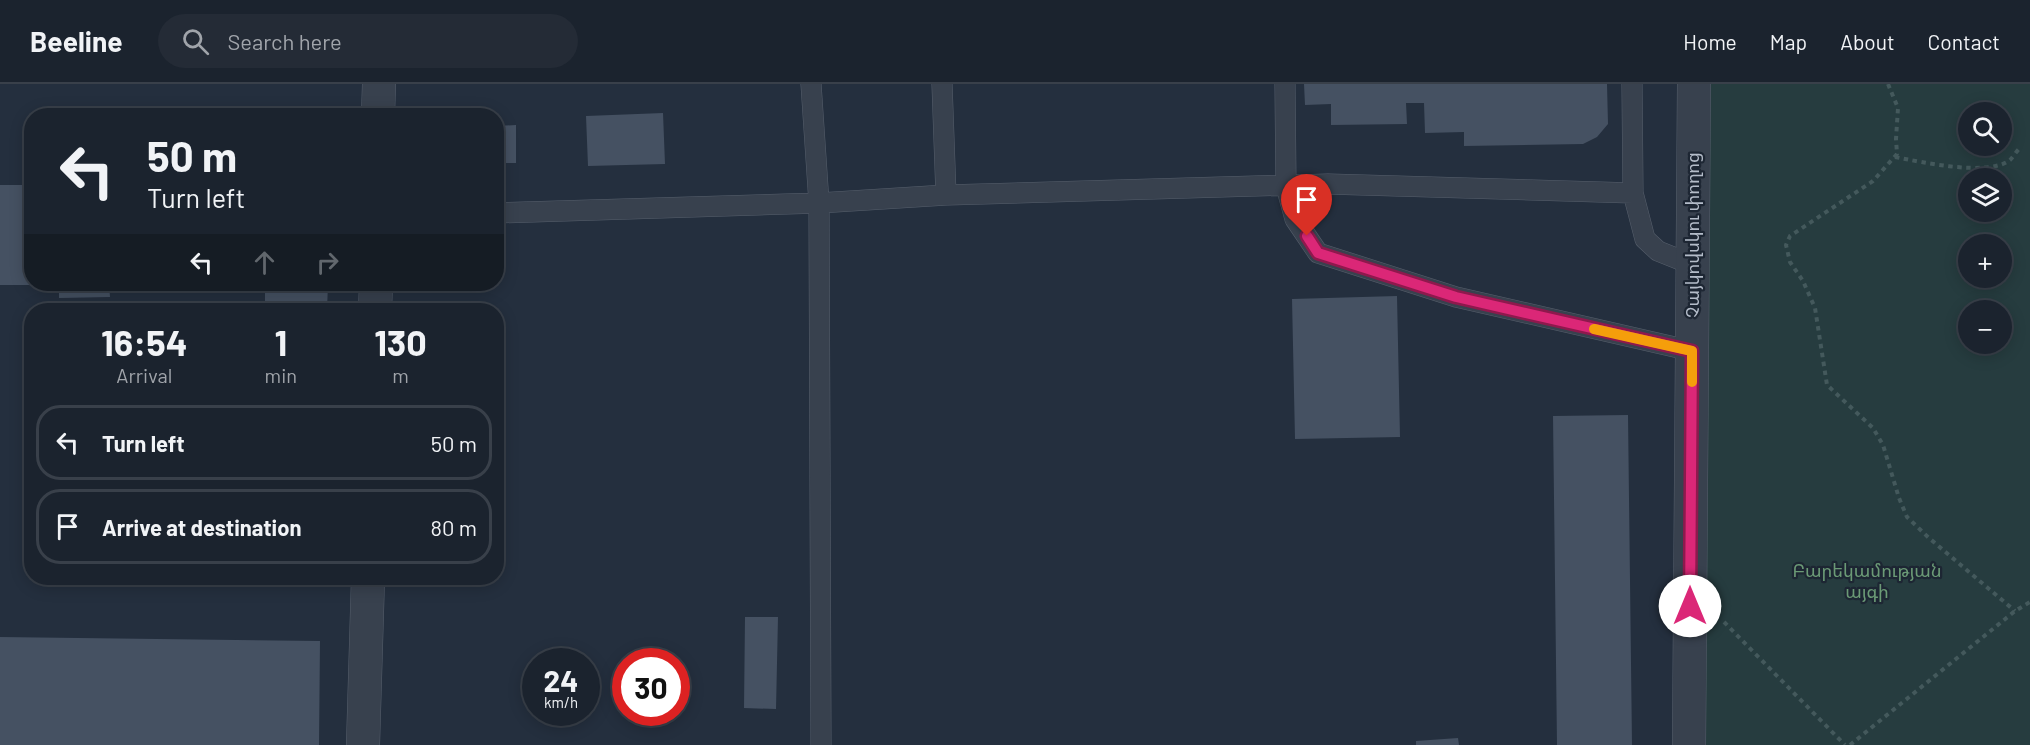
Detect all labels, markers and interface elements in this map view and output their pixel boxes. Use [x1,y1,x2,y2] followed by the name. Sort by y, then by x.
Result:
[158,14,578,68] search box
[30,24,122,58] text: Beeline
[179,25,212,58] icon: search
[227,28,342,54] text: Search here
[1683,29,1737,54] text: Home
[1770,29,1807,54] text: Map
[1840,29,1895,54] text: About
[1928,29,2000,54] text: Contact
[1958,102,2012,354] map controls
[1958,102,2012,156] button: search
[147,130,237,180] text: 50 m
[48,132,126,210] icon: left
[1681,152,1703,318] street label: Չայկովսկու փողոց
[1958,168,2012,222] button: layers
[1281,174,1332,236] pin
[147,181,245,213] text: Turn left
[1290,183,1323,216] icon: arrive
[1958,234,2012,288] button: +
[185,246,218,279] icon: left
[248,246,281,279] icon: ahead
[311,246,344,279] icon: right
[1958,300,2012,354] button: −
[101,320,187,363] text: 16:54
[274,320,287,363] text: 1
[374,320,427,363] text: 130
[116,363,172,387] text: Arrival
[265,363,297,387] text: min
[392,363,409,387] text: m
[51,426,84,459] icon: left
[102,430,185,456] text: Turn left
[431,430,477,456] text: 50 m
[51,510,84,543] icon: arrive
[102,514,301,540] text: Arrive at destination
[431,514,477,540] text: 80 m
[1792,559,1942,602] park label: Բարեկամության այգի
[1658,574,1722,638] position arrow
[612,648,690,726] speed limit sign: 30
[544,662,578,698] text: 24
[544,693,578,711] text: km/h

